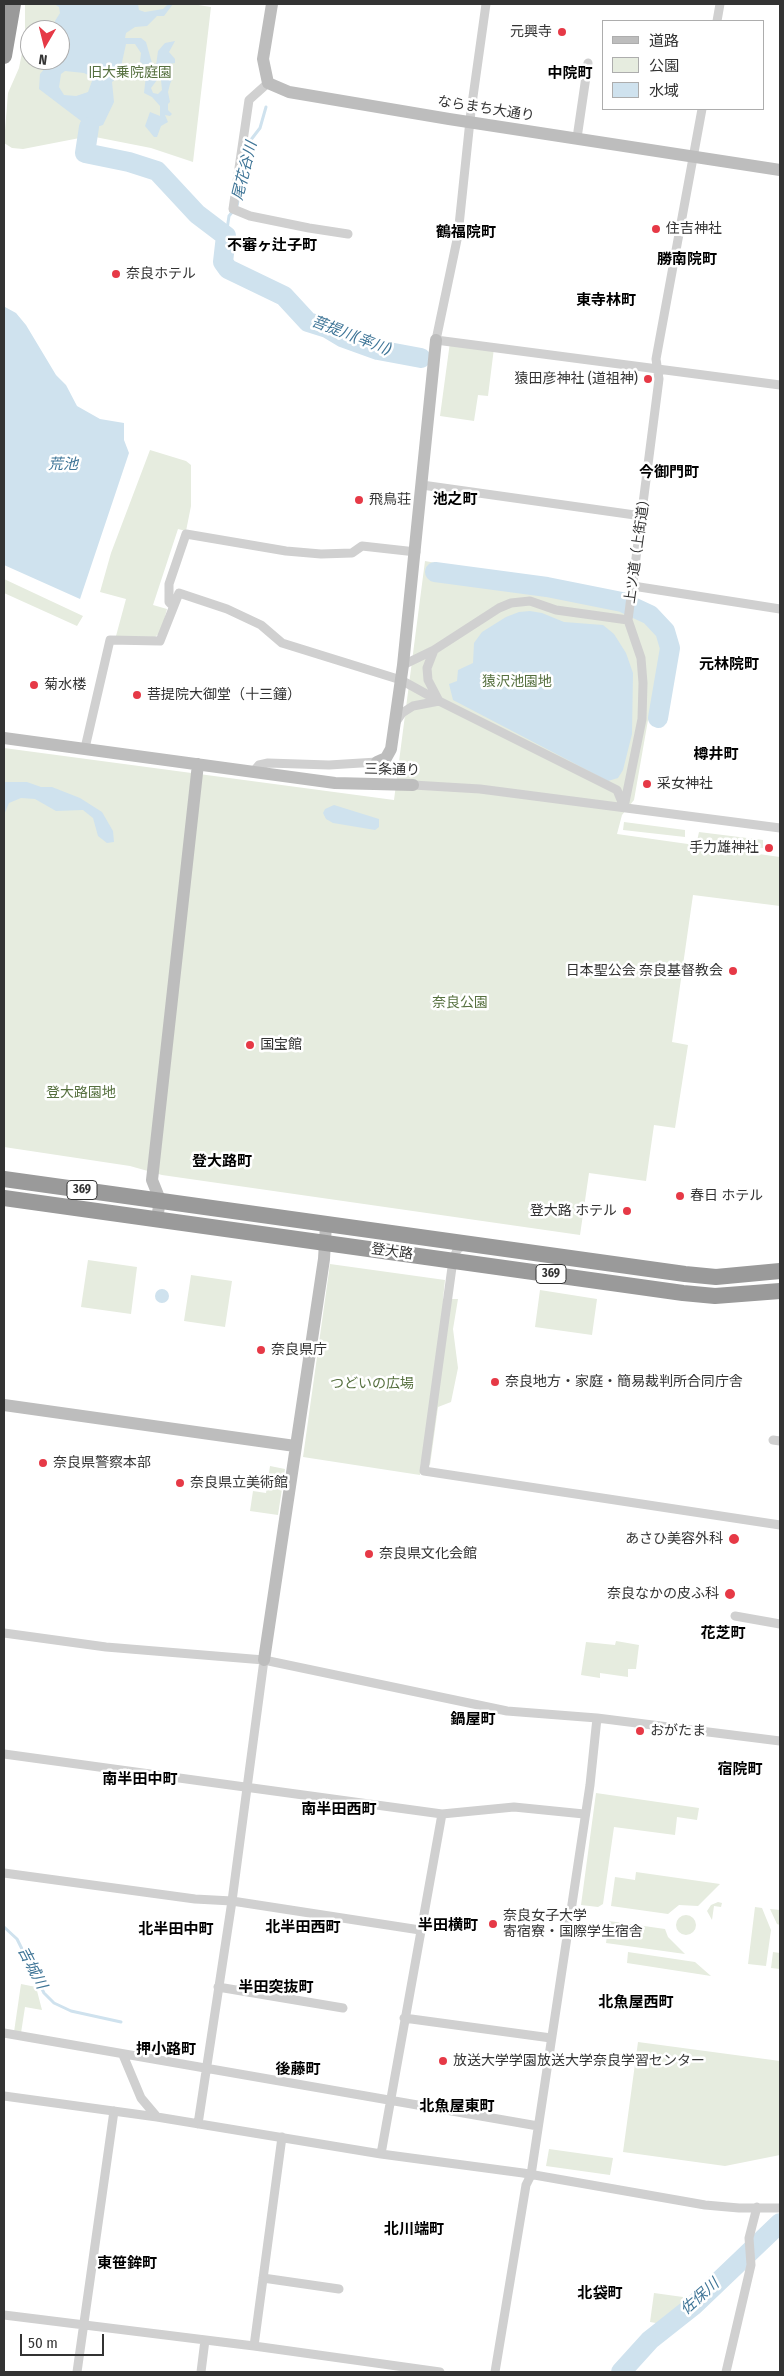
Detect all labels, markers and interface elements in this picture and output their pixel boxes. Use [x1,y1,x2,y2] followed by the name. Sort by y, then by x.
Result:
[20,20,70,70] north arrow
[602,20,764,110] legend
[510,24,552,40] place label: 元興寺
[556,26,568,38] marker: 元興寺
[649,32,679,50] text: 道路
[38,50,48,68] text: N
[649,57,679,75] text: 公園
[88,65,172,81] park label: 旧大乗院庭園
[548,65,592,83] district label: 中院町
[649,82,679,100] text: 水域
[436,93,536,125] street label: ならまち大通り
[229,140,261,202] water label: 尾花谷川
[666,221,722,237] place label: 住吉神社
[650,223,662,235] marker: 住吉神社
[436,224,496,242] district label: 鶴福院町
[227,237,317,255] district label: 不審ヶ辻子町
[657,251,717,269] district label: 勝南院町
[126,266,196,282] place label: 奈良ホテル
[110,268,122,280] marker: 奈良ホテル
[576,292,636,310] district label: 東寺林町
[309,313,393,359] water label: 菩提川(率川)
[514,371,638,387] place label: 猿田彦神社 (道祖神)
[642,373,654,385] marker: 猿田彦神社 (道祖神)
[48,456,78,474] water label: 荒池
[639,464,699,482] district label: 今御門町
[433,491,477,509] district label: 池之町
[622,491,654,605] street label: 上ツ道（上街道）
[369,492,411,508] place label: 飛鳥荘
[353,494,365,506] marker: 飛鳥荘
[699,656,759,674] district label: 元林院町
[482,674,552,690] park label: 猿沢池園地
[44,677,86,693] place label: 菊水楼
[28,679,40,691] marker: 菊水楼
[147,687,301,703] place label: 菩提院大御堂（十三鐘）
[131,689,143,701] marker: 菩提院大御堂（十三鐘）
[694,746,738,764] district label: 樽井町
[364,761,420,779] street label: 三条通り
[657,776,713,792] place label: 采女神社
[641,778,653,790] marker: 采女神社
[689,840,759,856] place label: 手力雄神社
[763,842,775,854] marker: 手力雄神社
[566,963,723,979] place label: 日本聖公会 奈良基督教会
[727,965,739,977] marker: 日本聖公会 奈良基督教会
[432,995,488,1011] park label: 奈良公園
[260,1037,302,1053] place label: 国宝館
[244,1039,256,1051] marker: 国宝館
[46,1085,116,1101] park label: 登大路園地
[192,1153,252,1171] district label: 登大路町
[67,1180,97,1200] road number: 369
[690,1188,763,1204] place label: 春日 ホテル
[674,1190,686,1202] marker: 春日 ホテル
[530,1203,617,1219] place label: 登大路 ホテル
[621,1205,633,1217] marker: 登大路 ホテル
[370,1241,414,1263] street label: 登大路
[536,1264,566,1284] road number: 369
[271,1342,327,1358] place label: 奈良県庁
[255,1344,267,1356] marker: 奈良県庁
[505,1374,743,1390] place label: 奈良地方・家庭・簡易裁判所合同庁舎
[330,1376,414,1392] park label: つどいの広場
[489,1376,501,1388] marker: 奈良地方・家庭・簡易裁判所合同庁舎
[53,1455,151,1471] place label: 奈良県警察本部
[37,1457,49,1469] marker: 奈良県警察本部
[190,1475,288,1491] place label: 奈良県立美術館
[174,1477,186,1489] marker: 奈良県立美術館
[625,1531,723,1547] place label: あさひ美容外科
[727,1532,741,1546] marker: あさひ美容外科
[379,1546,477,1562] place label: 奈良県文化会館
[363,1548,375,1560] marker: 奈良県文化会館
[607,1586,719,1602] place label: 奈良なかの皮ふ科
[723,1587,737,1601] marker: 奈良なかの皮ふ科
[701,1625,745,1643] district label: 花芝町
[451,1711,495,1729] district label: 鍋屋町
[650,1723,706,1739] place label: おがたま
[634,1725,646,1737] marker: おがたま
[718,1761,762,1779] district label: 宿院町
[103,1771,177,1789] district label: 南半田中町
[302,1801,376,1819] district label: 南半田西町
[503,1908,643,1940] place label: 奈良女子大学 寄宿寮・国際学生宿舎
[418,1917,478,1935] district label: 半田横町
[487,1918,499,1930] marker: 奈良女子大学 寄宿寮・国際学生宿舎
[266,1919,340,1937] district label: 北半田西町
[139,1921,213,1939] district label: 北半田中町
[14,1944,50,1992] water label: 吉城川
[239,1979,313,1997] district label: 半田突抜町
[599,1994,673,2012] district label: 北魚屋西町
[136,2041,196,2059] district label: 押小路町
[453,2053,705,2069] place label: 放送大学学園放送大学奈良学習センター
[437,2055,449,2067] marker: 放送大学学園放送大学奈良学習センター
[276,2061,320,2079] district label: 後藤町
[420,2098,494,2116] district label: 北魚屋東町
[384,2221,444,2239] district label: 北川端町
[97,2255,157,2273] district label: 東笹鉾町
[677,2275,723,2319] water label: 佐保川
[578,2285,622,2303] district label: 北袋町
[22,2324,106,2356] scale bar
[28,2334,58,2352] text: 50 m

